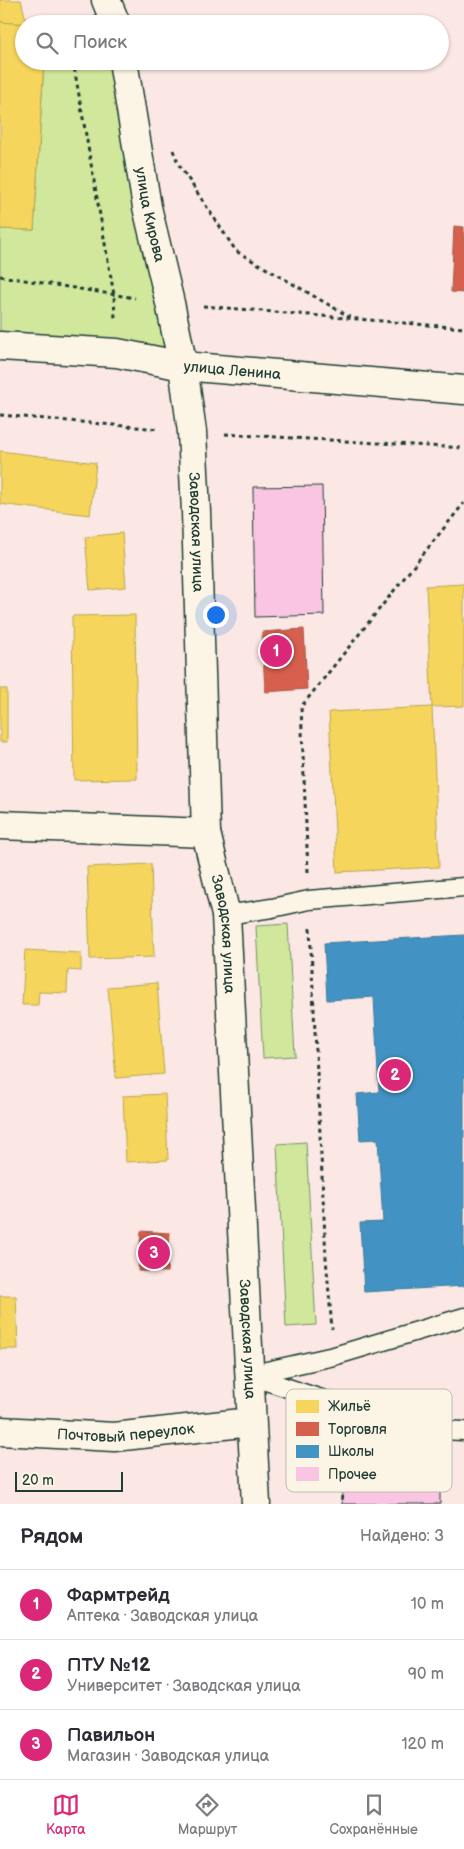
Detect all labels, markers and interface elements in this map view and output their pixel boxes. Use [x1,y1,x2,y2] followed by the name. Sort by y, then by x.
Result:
[15,15,449,70] search box
[33,29,61,57] icon: search
[73,31,127,54] text: Поиск
[131,166,169,264] street label: улица Кирова
[183,357,282,384] street label: улица Ленина
[185,472,208,593] street label: Заводская улица
[203,602,229,628] your location
[260,632,292,670] pin: 1
[207,873,239,994] street label: Заводская улица
[379,1056,411,1094] pin: 2
[138,1234,170,1272] pin: 3
[235,1279,260,1400] street label: Заводская улица
[286,1389,452,1492] legend
[328,1398,371,1415] text: Жильё
[56,1419,195,1447] street label: Почтовый переулок
[328,1421,387,1438] text: Торговля
[328,1443,374,1460] text: Школы
[328,1466,377,1483] text: Прочее
[15,1469,122,1492] scale bar
[22,1472,54,1489] text: 20 m
[20,1524,83,1549] text: Рядом
[360,1527,444,1546] text: Найдено: 3
[67,1584,170,1607] text: Фармтрейд
[33,1595,39,1614] text: 1
[411,1595,444,1614] text: 10 m
[67,1607,258,1626] text: Аптека · Заводская улица
[67,1654,150,1677] text: ПТУ №12
[31,1665,41,1684] text: 2
[408,1665,444,1684] text: 90 m
[67,1677,301,1696] text: Университет · Заводская улица
[67,1724,155,1747] text: Павильон
[31,1735,41,1754] text: 3
[401,1735,444,1754] text: 120 m
[67,1747,269,1766] text: Магазин · Заводская улица
[46,1791,86,1838] tab: Карта
[178,1791,237,1838] tab: Маршрут
[329,1791,418,1838] tab: Сохранённые

